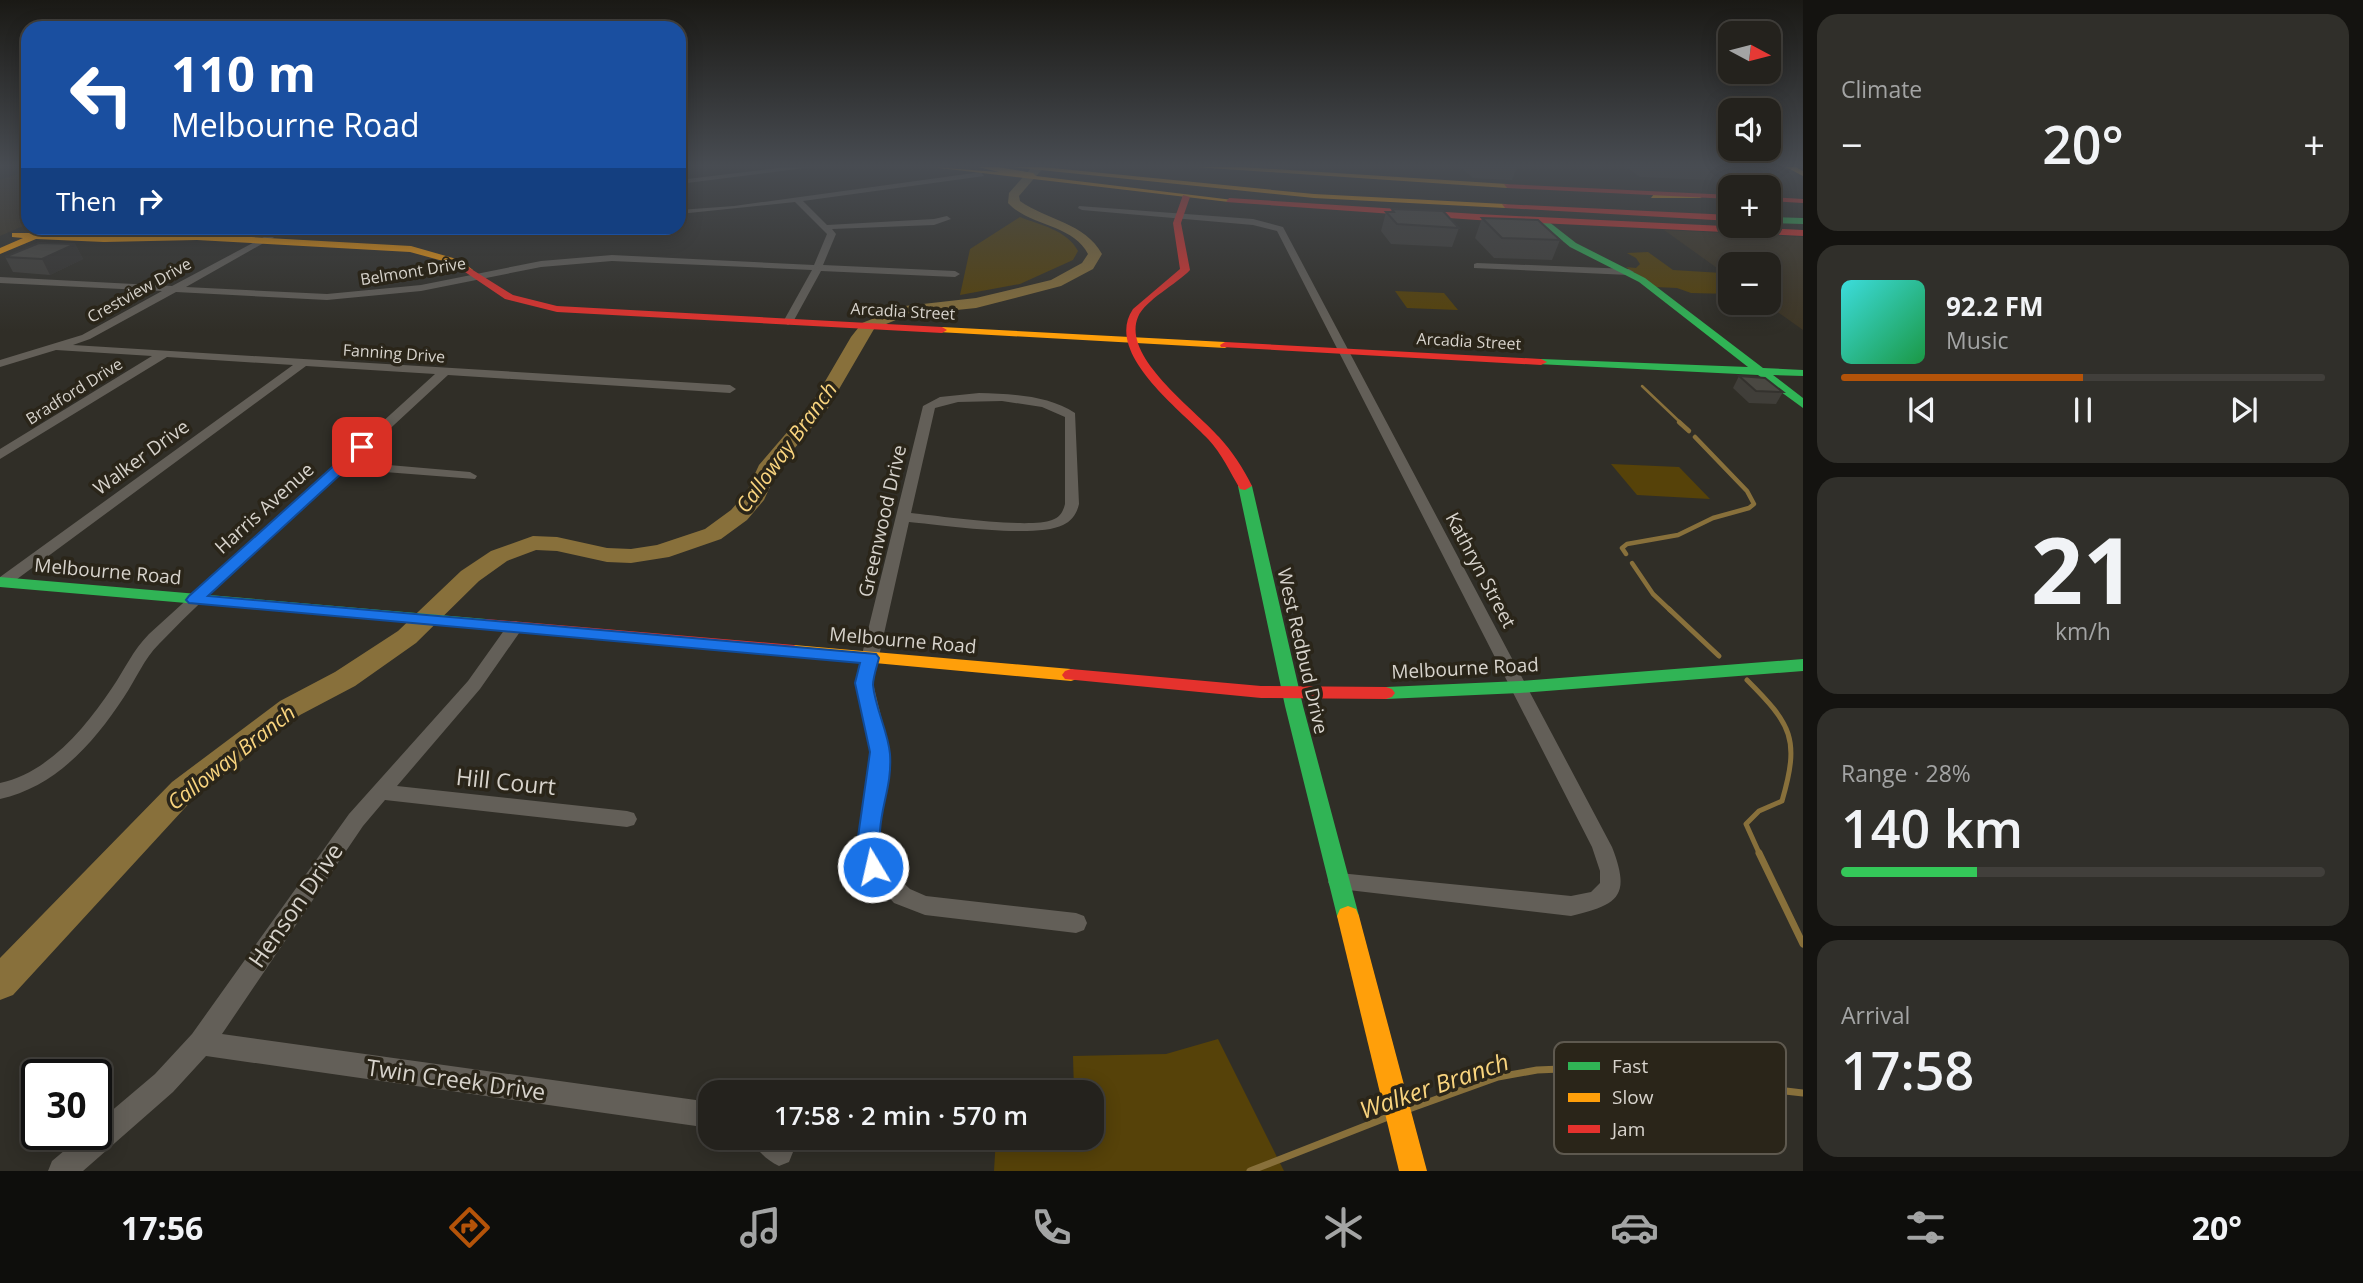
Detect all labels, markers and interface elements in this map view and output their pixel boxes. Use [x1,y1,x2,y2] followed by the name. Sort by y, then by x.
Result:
[1718,21,1782,84] north arrow
[1718,21,1781,315] map controls
[171,40,316,106] text: 110 m
[56,49,147,140] icon: left
[1841,73,1922,105] text: Climate
[1718,98,1781,161] button: sound
[171,103,420,146] text: Melbourne Road
[2042,108,2124,179] text: 20°
[1841,118,1863,170] text: −
[2303,118,2325,170] text: +
[1718,175,1781,238] button: +
[131,182,169,220] icon: right
[56,183,117,219] text: Then
[83,252,195,328] street label: Crestview Drive
[359,252,467,290] street label: Belmont Drive
[1718,252,1781,315] button: −
[1946,288,2044,324] text: 92.2 FM
[850,297,956,325] street label: Arcadia Street
[1946,324,2009,356] text: Music
[1416,327,1522,355] street label: Arcadia Street
[342,338,446,368] street label: Fanning Drive
[21,352,127,430] street label: Bradford Drive
[729,376,843,518] water label: Calloway Branch
[1903,391,1941,429] icon: previous
[2064,391,2102,429] icon: pause
[2225,391,2263,429] icon: next
[88,413,194,501] street label: Walker Drive
[332,417,392,477] pin
[343,428,381,466] icon: arrive
[852,442,912,600] street label: Greenwood Drive
[209,457,319,559] street label: Harris Avenue
[2031,507,2135,631] text: 21
[1440,508,1523,633] street label: Kathryn Street
[33,552,183,590] street label: Melbourne Road
[1271,566,1335,736] street label: West Redbud Drive
[2055,615,2111,647] text: km/h
[828,621,978,659] street label: Melbourne Road
[1391,651,1539,685] street label: Melbourne Road
[161,698,301,816] water label: Calloway Branch
[1841,757,1971,789] text: Range · 28%
[454,760,558,802] street label: Hill Court
[1841,792,2023,863] text: 140 km
[836,830,910,904] position arrow
[240,836,350,974] street label: Henson Drive
[1841,999,1910,1031] text: Arrival
[1841,1034,1974,1105] text: 17:58
[1554,1042,1786,1154] legend
[1355,1044,1513,1126] water label: Walker Branch
[364,1051,548,1107] street label: Twin Creek Drive
[1612,1053,1648,1079] text: Fast
[21,1059,112,1150] speed limit sign: 30
[1612,1084,1654,1110] text: Slow
[774,1097,1028,1133] text: 17:58 · 2 min · 570 m
[1610,1116,1645,1142] text: Jam
[445,1203,494,1252] icon: directions
[736,1203,785,1252] icon: music
[1027,1203,1076,1252] icon: phone
[1319,1203,1368,1252] icon: climate
[1610,1203,1659,1252] icon: car
[1901,1203,1950,1252] icon: filters
[121,1206,203,1249] text: 17:56
[2192,1206,2242,1249] text: 20°

